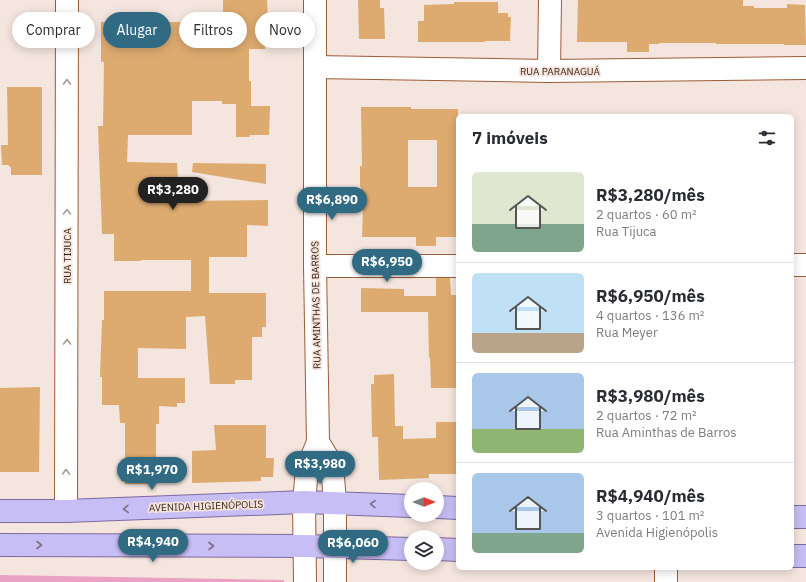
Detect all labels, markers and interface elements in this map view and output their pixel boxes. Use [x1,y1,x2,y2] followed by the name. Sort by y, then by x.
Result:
[12,12,95,48] chip: Comprar
[103,12,171,48] chip: Alugar
[179,12,247,48] chip: Filtros
[255,12,315,48] chip: Novo
[520,65,601,78] street label: RUA PARANAGUÁ
[63,79,71,85] one-way arrow
[472,127,548,149] text: 7 imóveis
[756,127,778,149] icon: filters
[136,177,210,211] pin: R$3,280
[147,181,199,198] text: R$3,280
[596,184,705,206] text: R$3,280/mês
[295,187,369,221] pin: R$6,890
[504,188,552,236] icon: home
[306,191,358,208] text: R$6,890
[596,206,697,223] text: 2 quartos · 60 m²
[63,209,71,215] one-way arrow
[596,223,657,240] text: Rua Tijuca
[61,227,74,284] street label: RUA TIJUCA
[308,241,324,369] street label: RUA AMINTHAS DE BARROS
[350,249,424,283] pin: R$6,950
[361,253,413,270] text: R$6,950
[596,285,705,307] text: R$6,950/mês
[504,289,552,337] icon: home
[596,307,704,324] text: 4 quartos · 136 m²
[596,324,658,341] text: Rua Meyer
[63,339,71,345] one-way arrow
[596,385,705,407] text: R$3,980/mês
[504,389,552,437] icon: home
[596,407,697,424] text: 2 quartos · 72 m²
[596,424,737,441] text: Rua Aminthas de Barros
[283,451,357,485] pin: R$3,980
[294,455,346,472] text: R$3,980
[115,457,189,491] pin: R$1,970
[126,461,178,478] text: R$1,970
[62,469,70,475] one-way arrow
[404,482,444,522] north arrow
[404,482,444,570] map controls
[596,485,705,507] text: R$4,940/mês
[504,489,552,537] icon: home
[149,498,264,514] street label: AVENIDA HIGIENÓPOLIS
[370,500,376,508] one-way arrow
[123,505,129,513] one-way arrow
[596,507,704,524] text: 3 quartos · 101 m²
[596,524,718,541] text: Avenida Higienópolis
[116,529,190,563] pin: R$4,940
[316,530,390,564] pin: R$6,060
[404,530,444,570] button: layers
[127,533,179,550] text: R$4,940
[327,534,379,551] text: R$6,060
[36,541,42,549] one-way arrow
[208,542,214,550] one-way arrow

